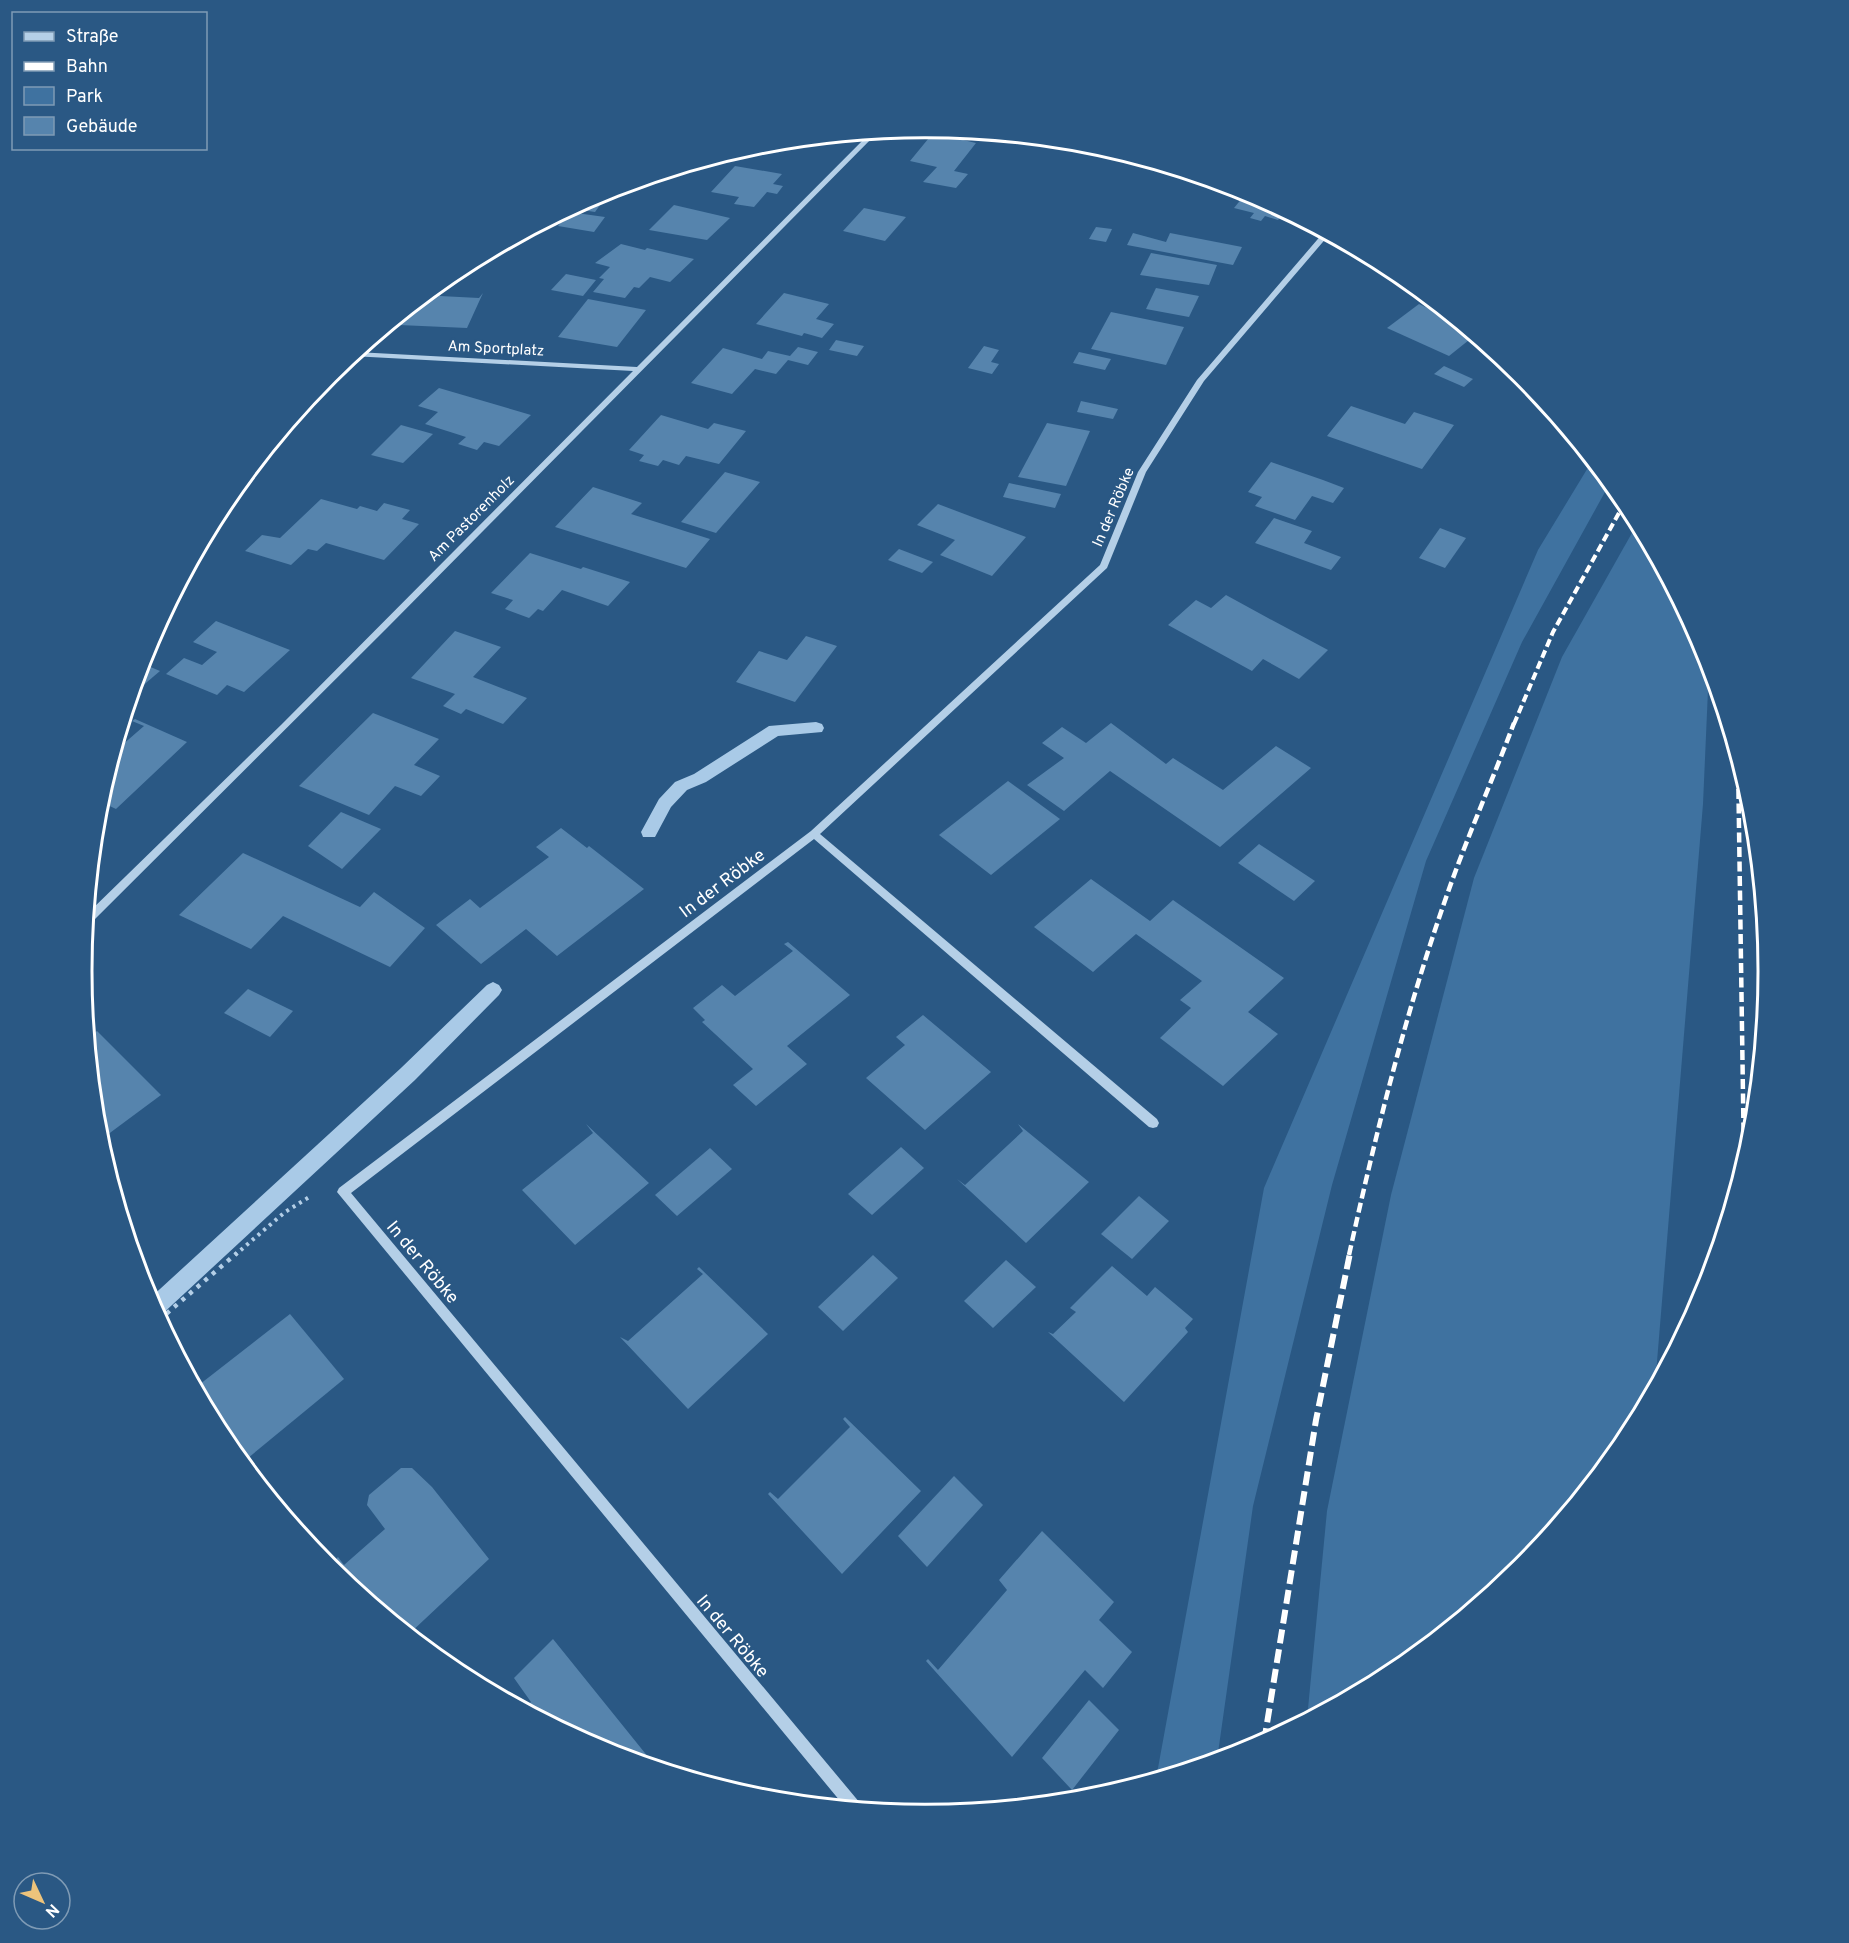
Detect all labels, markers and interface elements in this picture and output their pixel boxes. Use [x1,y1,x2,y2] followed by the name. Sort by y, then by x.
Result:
[12,12,207,150] legend
[66,26,118,49] text: Straße
[66,56,108,79] text: Bahn
[66,86,103,109] text: Park
[66,116,138,139] text: Gebäude
[447,337,545,362] street label: Am Sportplatz
[1089,465,1140,550] street label: In der Röbke
[425,472,519,566] street label: Am Pastorenholz
[675,844,770,924] street label: In der Röbke
[380,1217,463,1309] street label: In der Röbke
[690,1591,773,1683] street label: In der Röbke
[12,1871,72,1931] north arrow
[40,1899,63,1921] text: N

